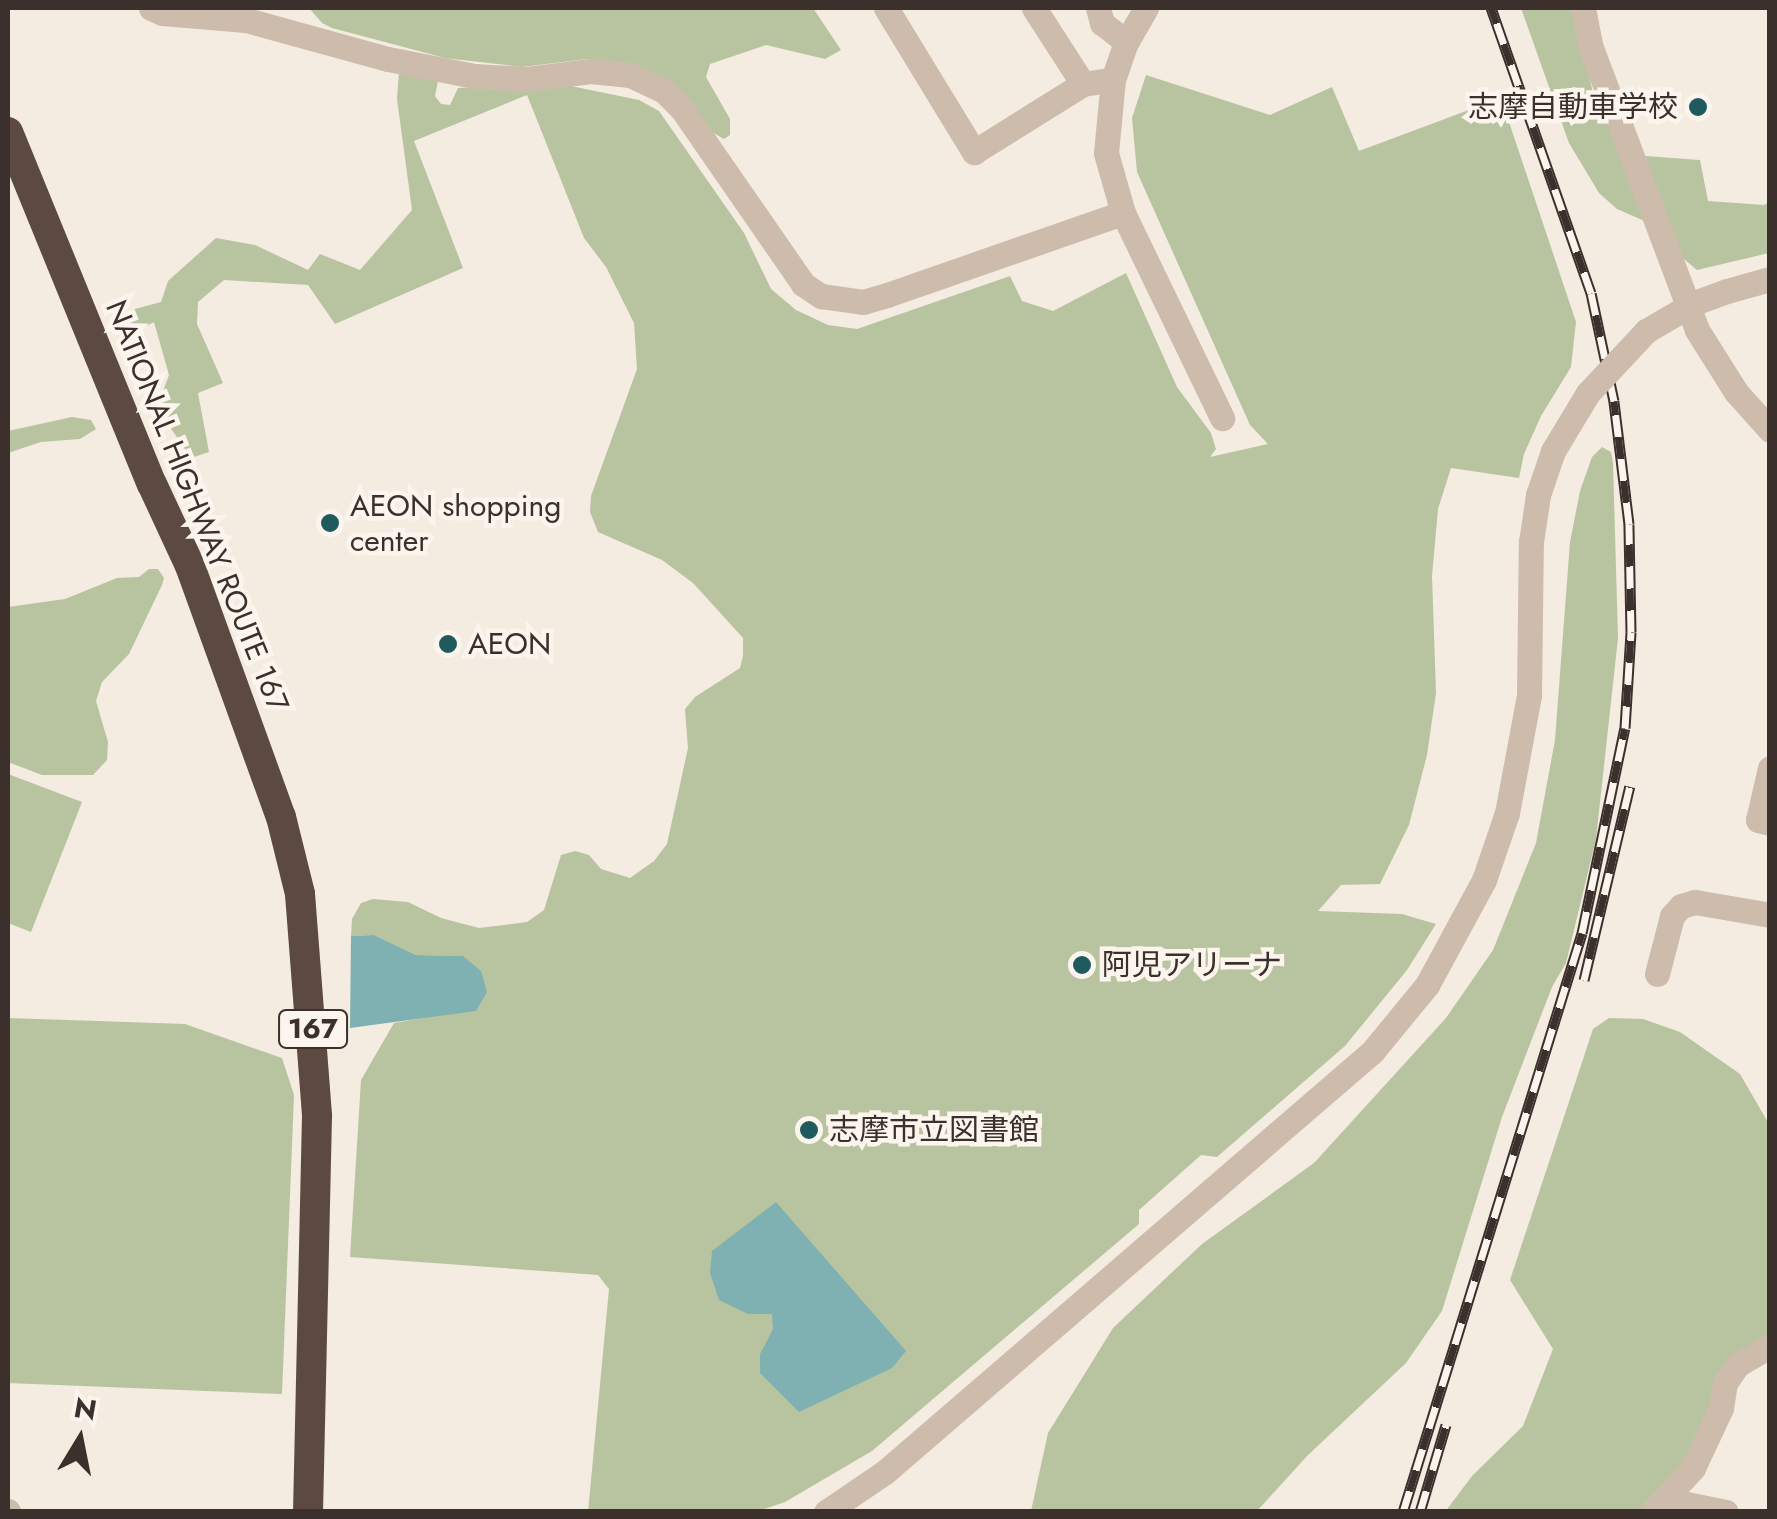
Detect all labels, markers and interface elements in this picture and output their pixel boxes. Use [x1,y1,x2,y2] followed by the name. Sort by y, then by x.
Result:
[1468,89,1678,125] place label: 志摩自動車学校
[1687,96,1709,118] marker: 志摩自動車学校
[98,295,296,717] street label: NATIONAL HIGHWAY ROUTE 167
[350,488,561,558] place label: AEON shopping center
[319,512,341,534] marker: AEON shopping center
[468,626,551,662] place label: AEON
[437,633,459,655] marker: AEON
[1102,947,1282,983] place label: 阿児アリーナ
[1071,954,1093,976] marker: 阿児アリーナ
[278,1006,348,1052] road number: 167
[829,1112,1039,1148] place label: 志摩市立図書館
[798,1119,820,1141] marker: 志摩市立図書館
[71,1387,100,1431] text: N
[30,1389,130,1489] north arrow

